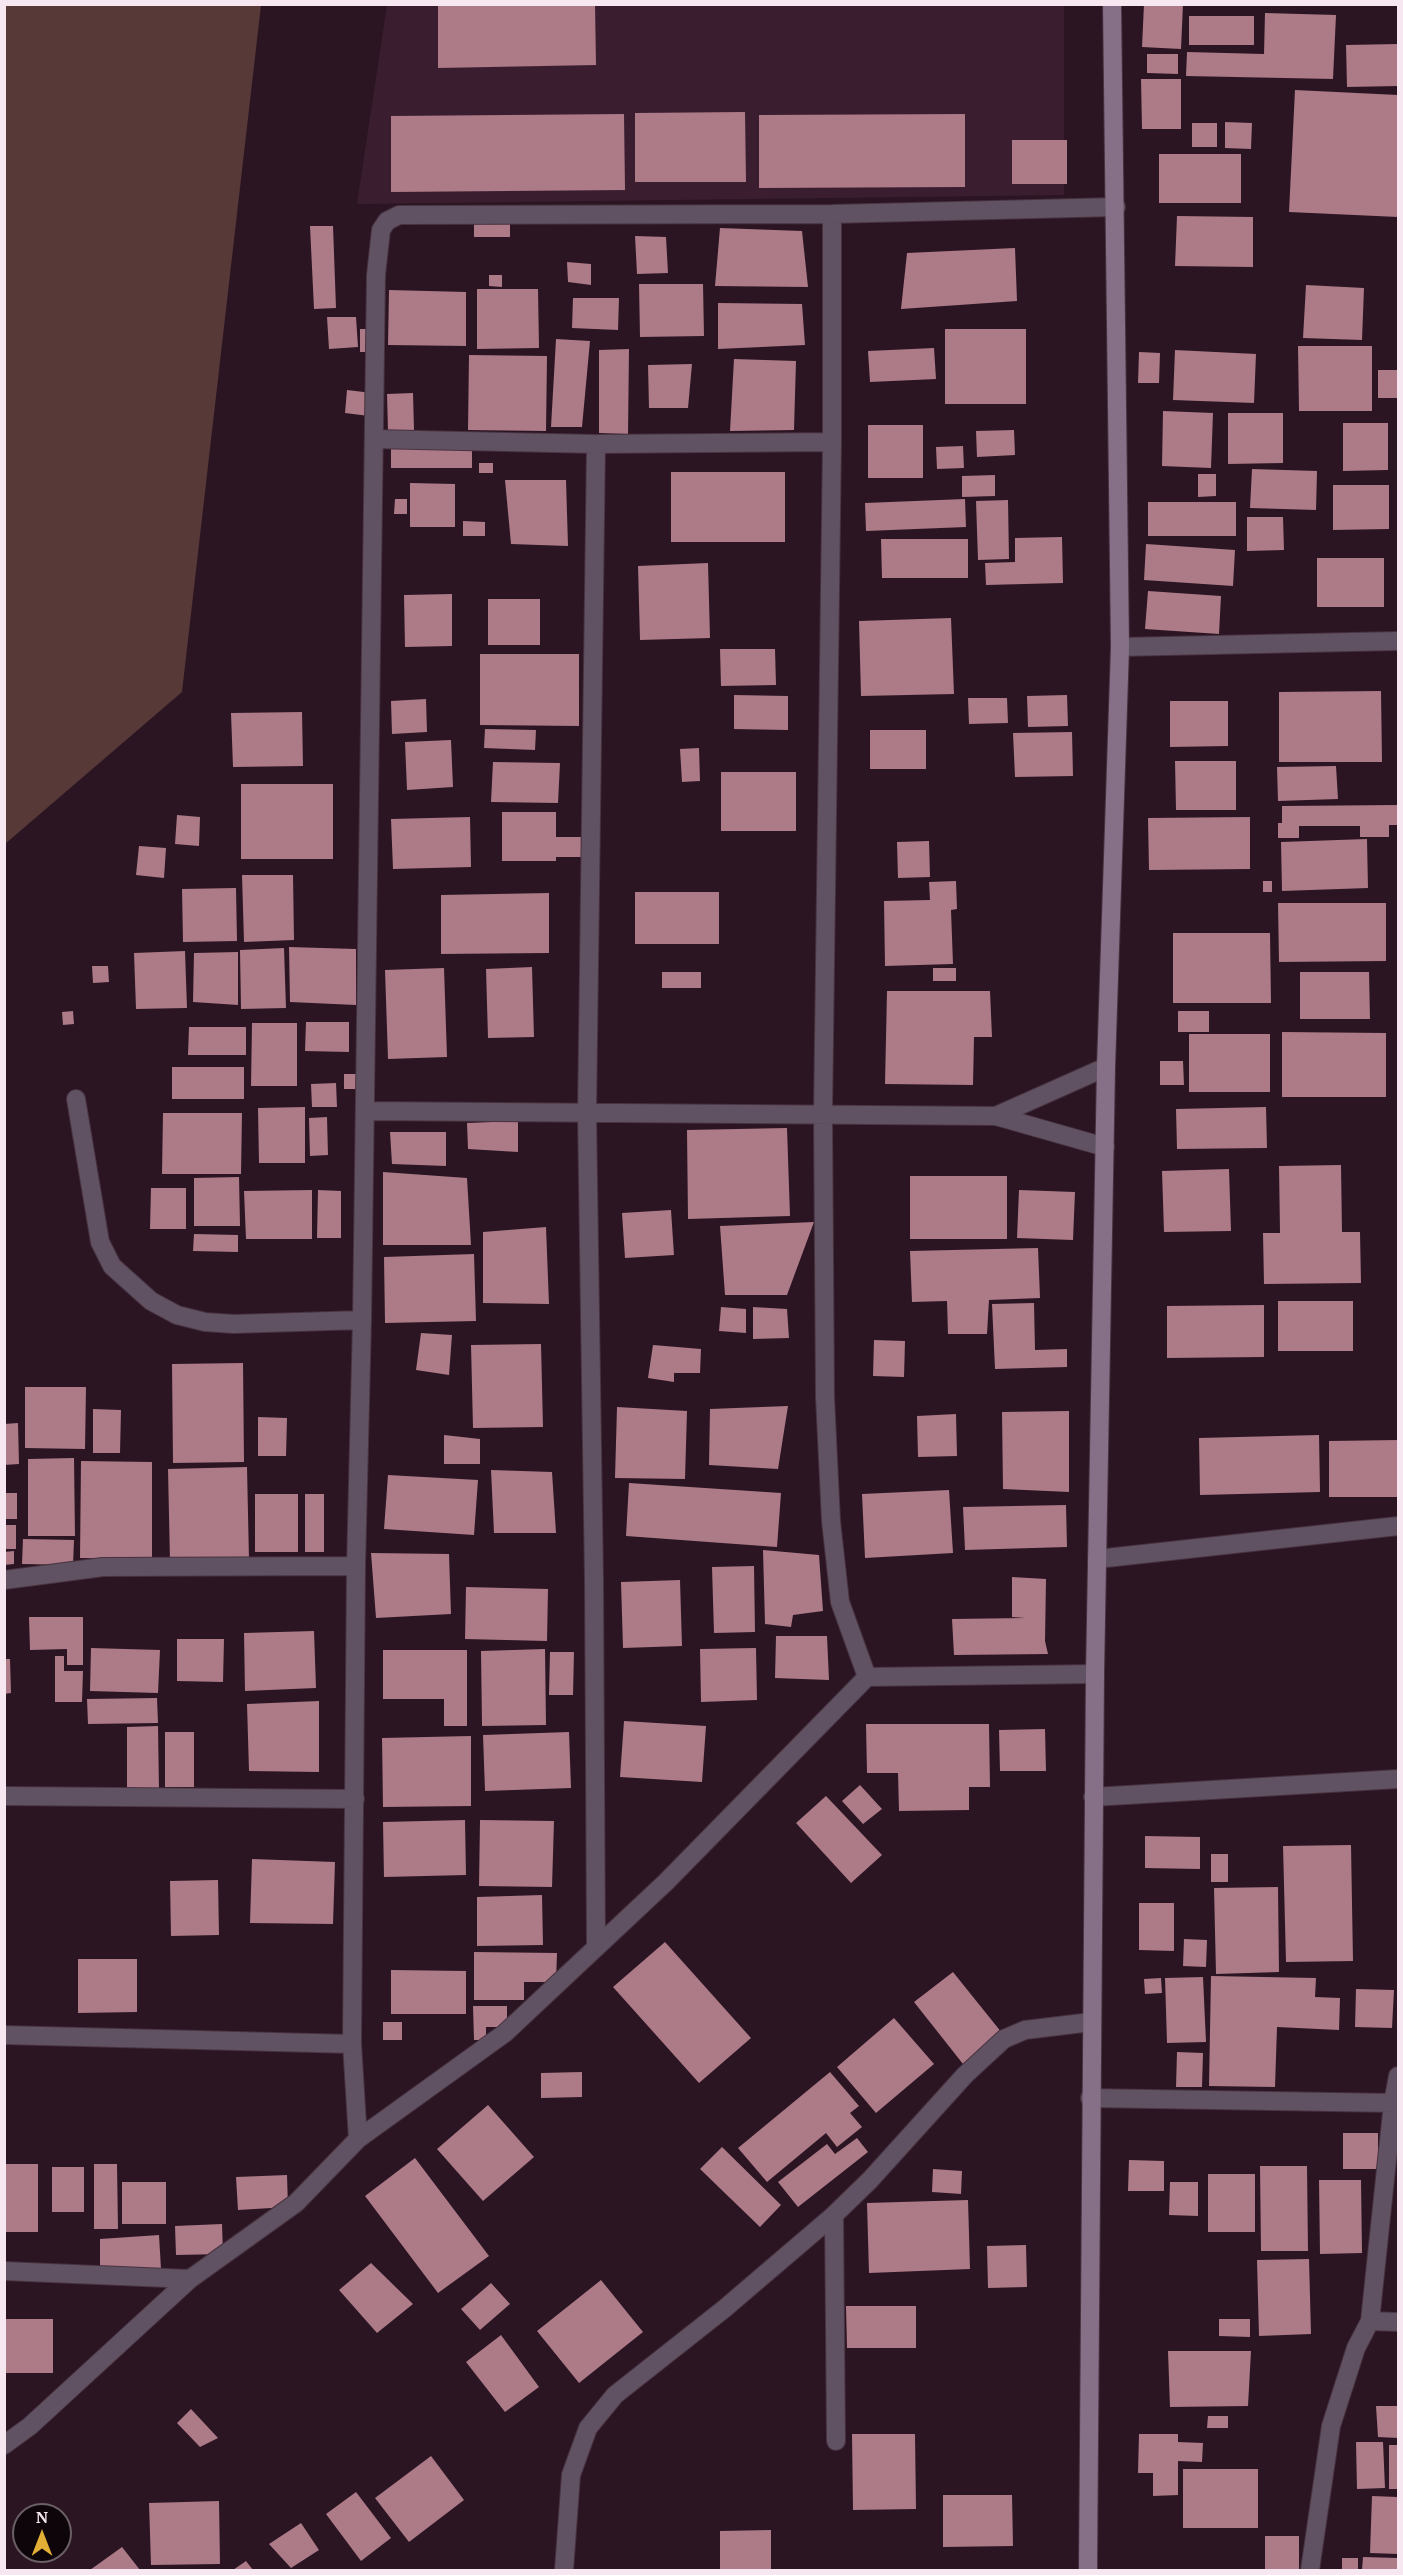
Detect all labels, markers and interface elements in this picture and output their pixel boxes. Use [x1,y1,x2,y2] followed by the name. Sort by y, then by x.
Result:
[12,2503,72,2563] north arrow
[36,2506,48,2528] text: N

